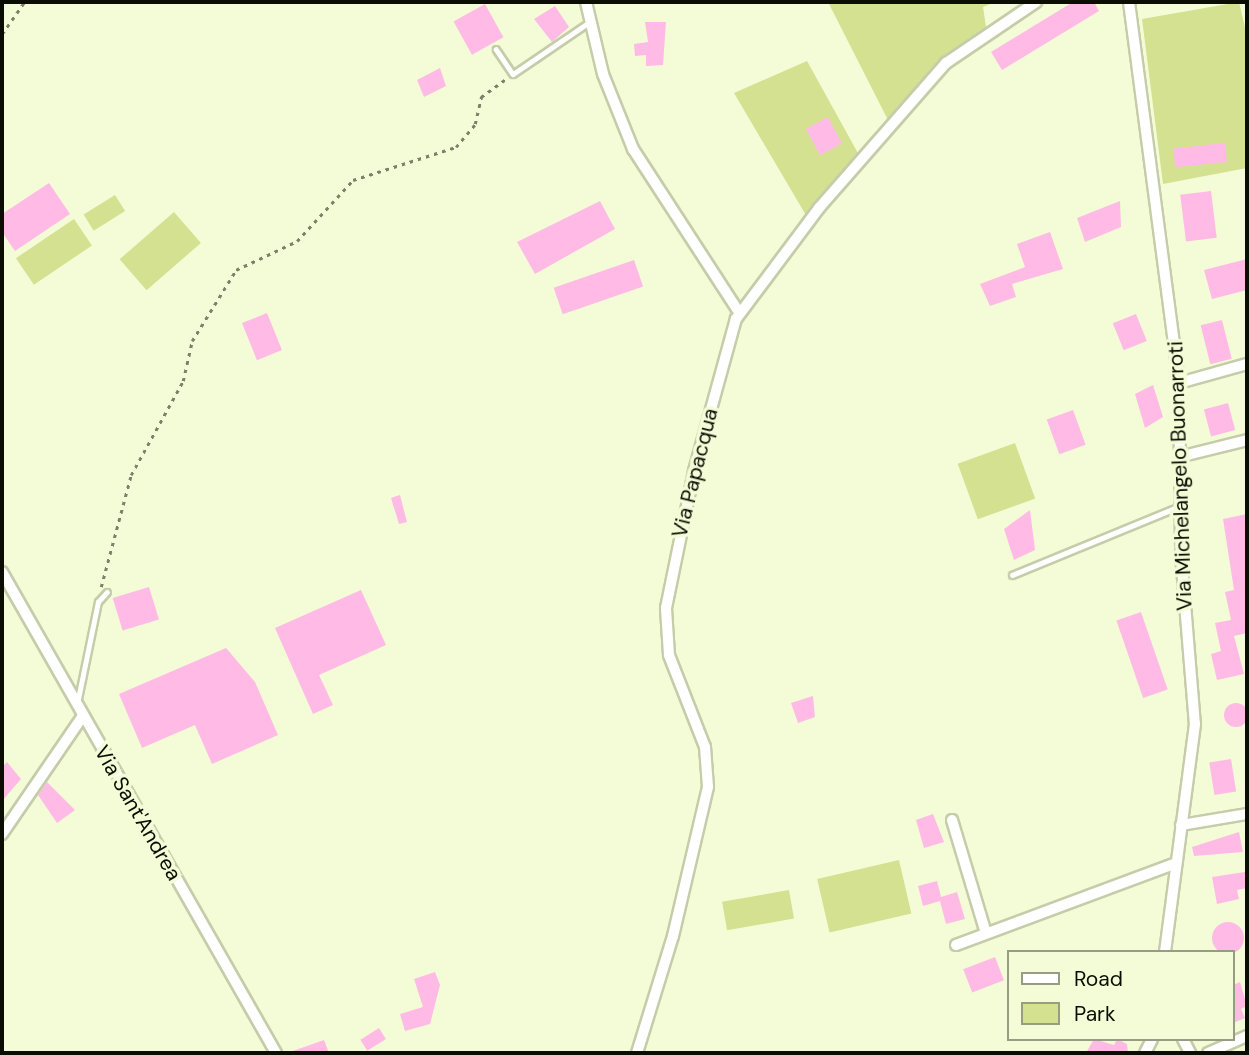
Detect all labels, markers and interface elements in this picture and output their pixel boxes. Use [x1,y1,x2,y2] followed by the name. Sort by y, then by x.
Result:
[1163,341,1197,611] street label: Via Michelangelo Buonarroti
[667,406,723,540] street label: Via Papacqua
[89,741,187,885] street label: Via Sant'Andrea
[1007,950,1235,1041] legend
[1074,965,1123,993] text: Road
[1074,1000,1115,1028] text: Park

